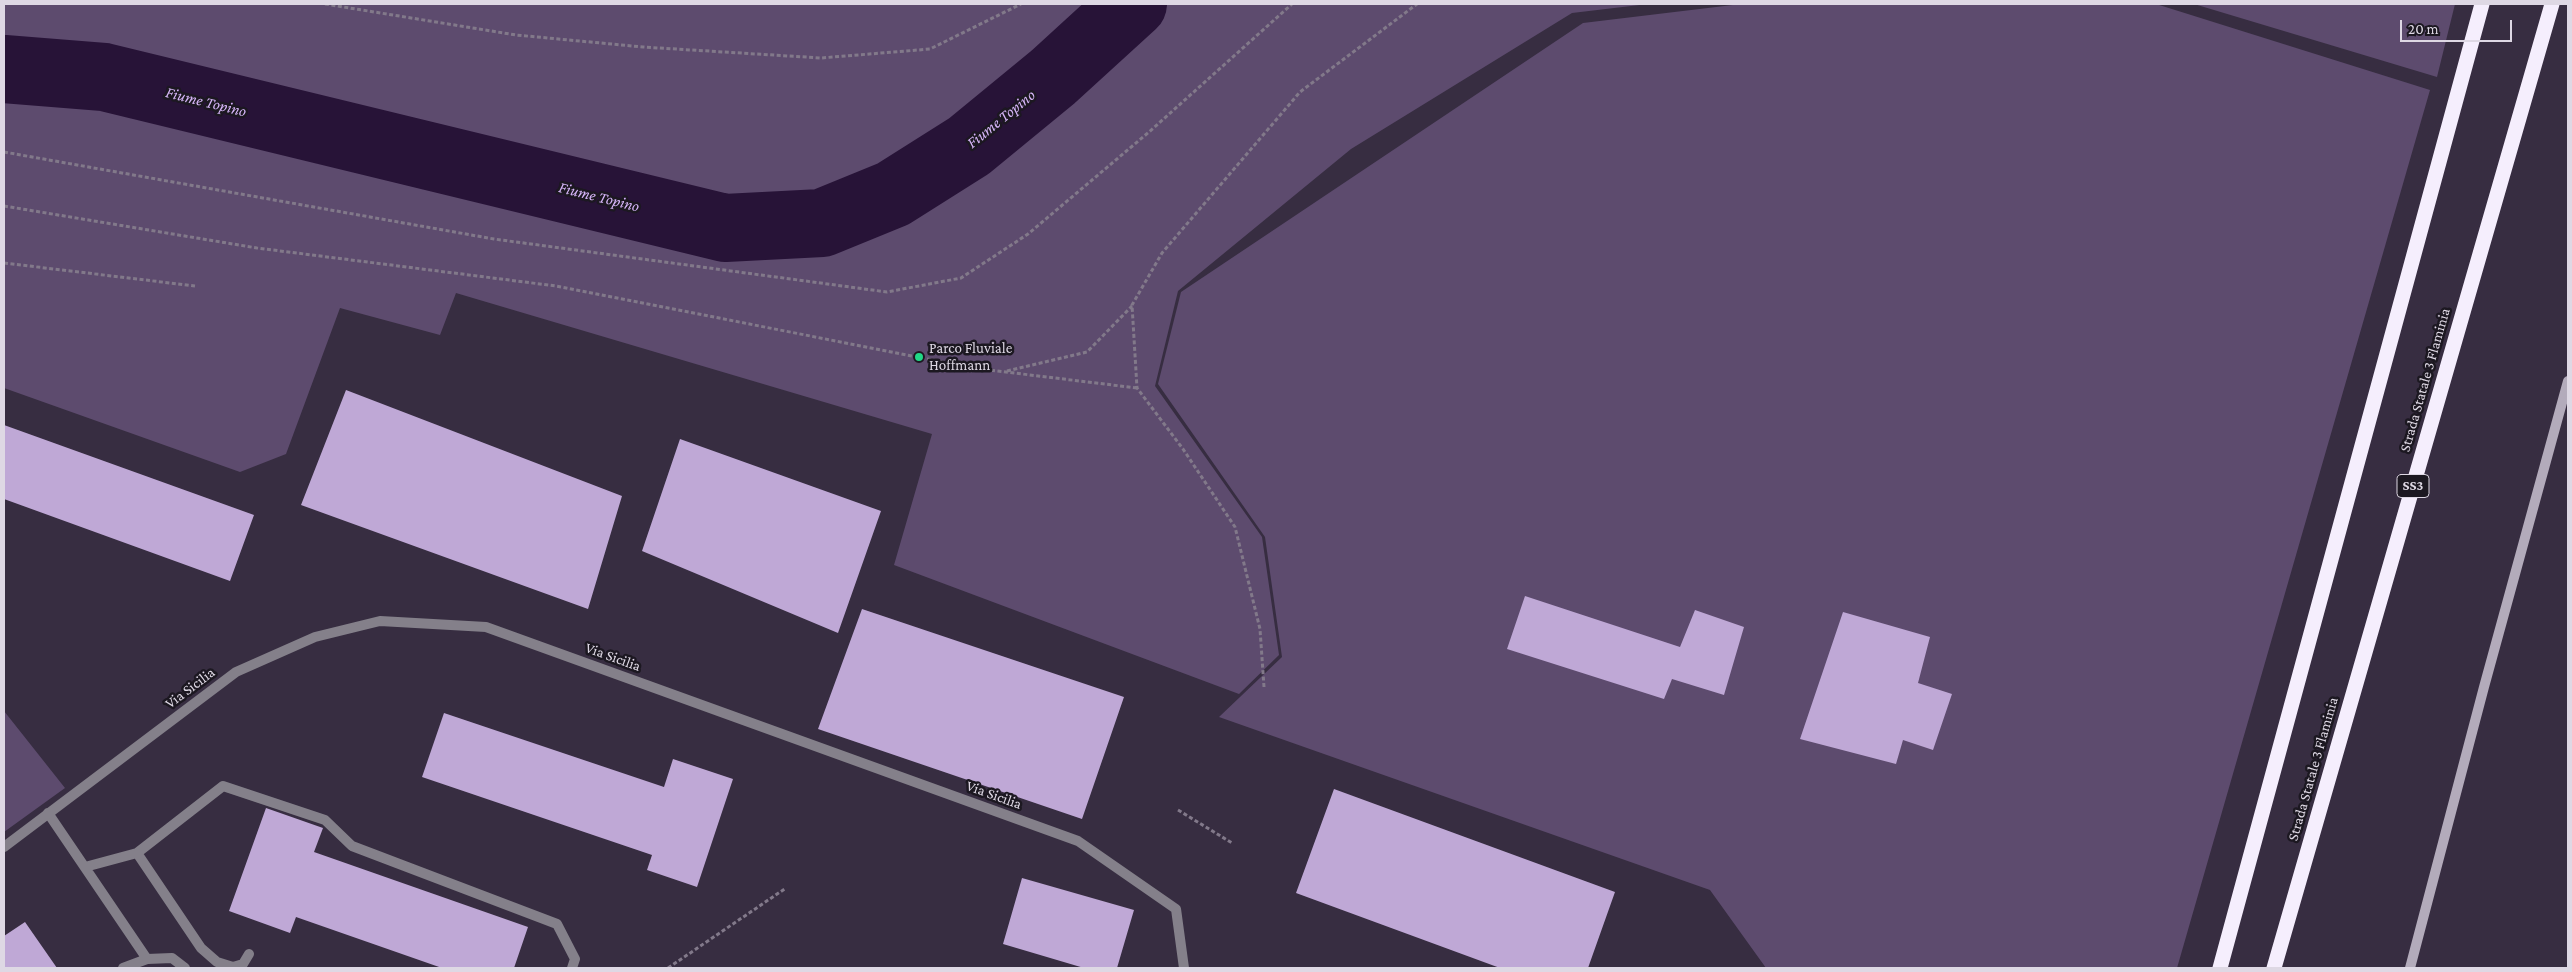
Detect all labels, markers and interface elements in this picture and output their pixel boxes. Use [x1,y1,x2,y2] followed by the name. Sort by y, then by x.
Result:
[2402,10,2514,42] scale bar
[2408,21,2439,37] text: 20 m
[164,83,248,121] water label: Fiume Topino
[963,86,1039,152] water label: Fiume Topino
[557,178,641,216] water label: Fiume Topino
[2396,306,2454,454] street label: Strada Statale 3 Flaminia
[929,339,1012,374] place label: Parco Fluviale Hoffmann
[913,351,925,363] marker: Parco Fluviale Hoffmann
[2397,474,2429,498] road number: SS3
[583,639,643,675] street label: Via Sicilia
[161,663,219,713] street label: Via Sicilia
[2284,695,2342,843] street label: Strada Statale 3 Flaminia
[964,777,1024,813] street label: Via Sicilia

